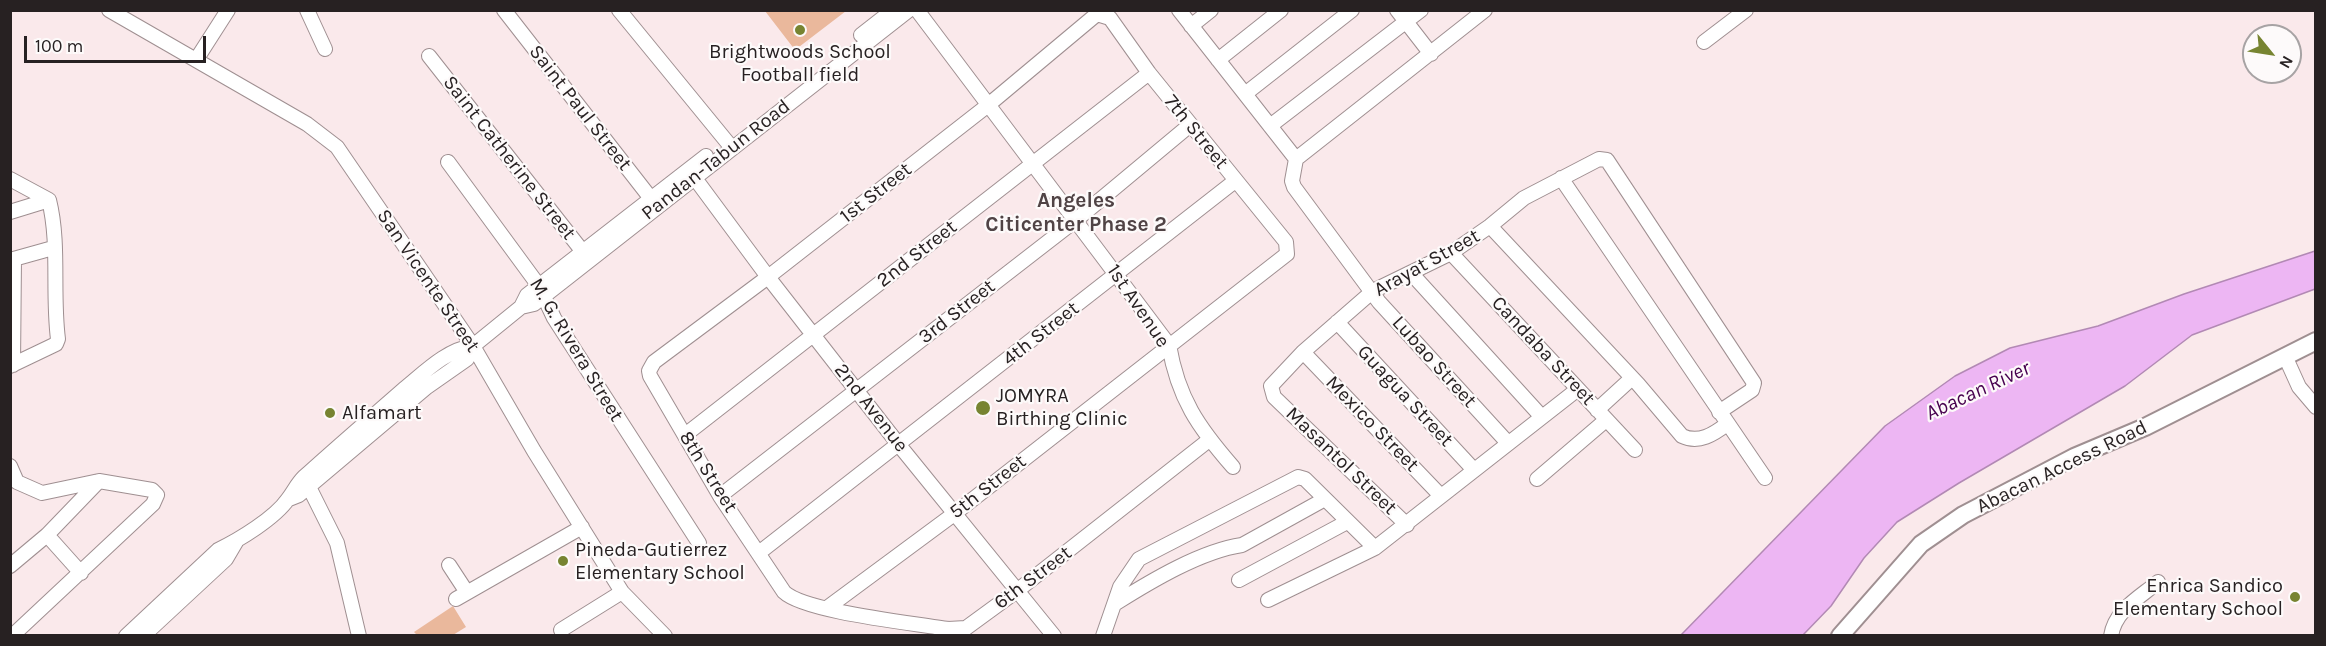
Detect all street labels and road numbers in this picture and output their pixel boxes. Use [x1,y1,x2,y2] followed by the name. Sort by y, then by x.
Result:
[523,40,637,176] street label: Saint Paul Street
[437,71,581,245] street label: Saint Catherine Street
[1159,90,1233,174] street label: 7th Street
[637,94,795,226] street label: Pandan-Tabun Road
[835,158,917,228] street label: 1st Street
[371,205,485,357] street label: San Vicente Street
[872,215,962,293] street label: 2nd Street
[1370,224,1484,302] street label: Arayat Street
[1101,260,1175,352] street label: 1st Avenue
[524,274,628,426] street label: M. G. Rivera Street
[914,275,1000,349] street label: 3rd Street
[1486,291,1600,411] street label: Candaba Street
[998,297,1084,371] street label: 4th Street
[1387,311,1481,413] street label: Lubao Street
[1352,340,1458,452] street label: Guagua Street
[829,359,913,457] street label: 2nd Avenue
[1320,371,1424,477] street label: Mexico Street
[1280,402,1402,520] street label: Masantol Street
[1973,415,2151,519] street label: Abacan Access Road
[674,427,742,517] street label: 8th Street
[945,450,1031,524] street label: 5th Street
[990,541,1076,615] street label: 6th Street

